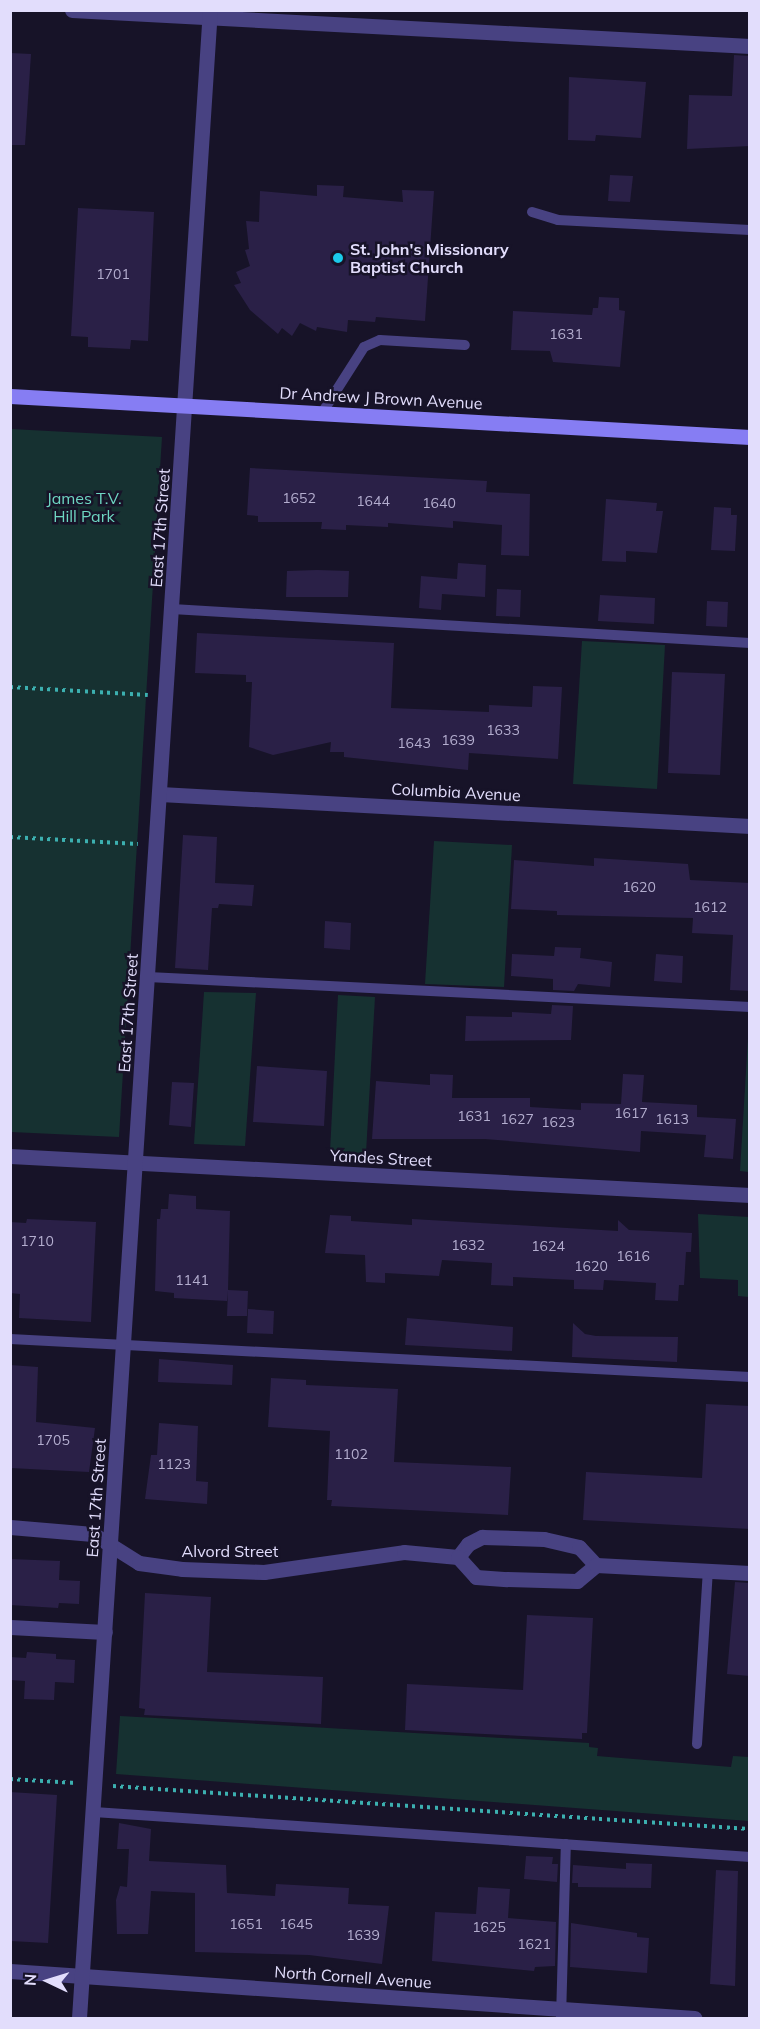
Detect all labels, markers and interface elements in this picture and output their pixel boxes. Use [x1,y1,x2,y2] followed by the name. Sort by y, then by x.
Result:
[350,239,509,277] place label: St. John's Missionary Baptist Church
[331,251,345,265] marker: St. John's Missionary Baptist Church
[96,266,130,282] house number: 1701
[549,326,583,342] house number: 1631
[279,383,483,413] street label: Dr Andrew J Brown Avenue
[146,468,174,588] street label: East 17th Street
[46,488,122,526] park label: James T.V. Hill Park
[282,490,316,506] house number: 1652
[356,493,390,509] house number: 1644
[422,495,456,511] house number: 1640
[486,722,520,738] house number: 1633
[441,732,475,748] house number: 1639
[397,735,431,751] house number: 1643
[391,779,521,805] street label: Columbia Avenue
[622,879,656,895] house number: 1620
[693,899,727,915] house number: 1612
[114,953,142,1073] street label: East 17th Street
[614,1105,648,1121] house number: 1617
[457,1108,491,1124] house number: 1631
[500,1111,534,1127] house number: 1627
[655,1111,689,1127] house number: 1613
[541,1114,575,1130] house number: 1623
[330,1146,432,1170] street label: Yandes Street
[20,1233,54,1249] house number: 1710
[451,1237,485,1253] house number: 1632
[531,1238,565,1254] house number: 1624
[616,1248,650,1264] house number: 1616
[574,1258,608,1274] house number: 1620
[175,1272,209,1288] house number: 1141
[36,1432,70,1448] house number: 1705
[82,1438,110,1558] street label: East 17th Street
[334,1446,368,1462] house number: 1102
[157,1456,191,1472] house number: 1123
[182,1541,278,1561] street label: Alvord Street
[229,1916,263,1932] house number: 1651
[279,1916,313,1932] house number: 1645
[472,1919,506,1935] house number: 1625
[346,1927,380,1943] house number: 1639
[517,1936,551,1952] house number: 1621
[18,1951,78,2011] north arrow
[274,1962,432,1992] street label: North Cornell Avenue
[20,1973,40,1986] text: N

